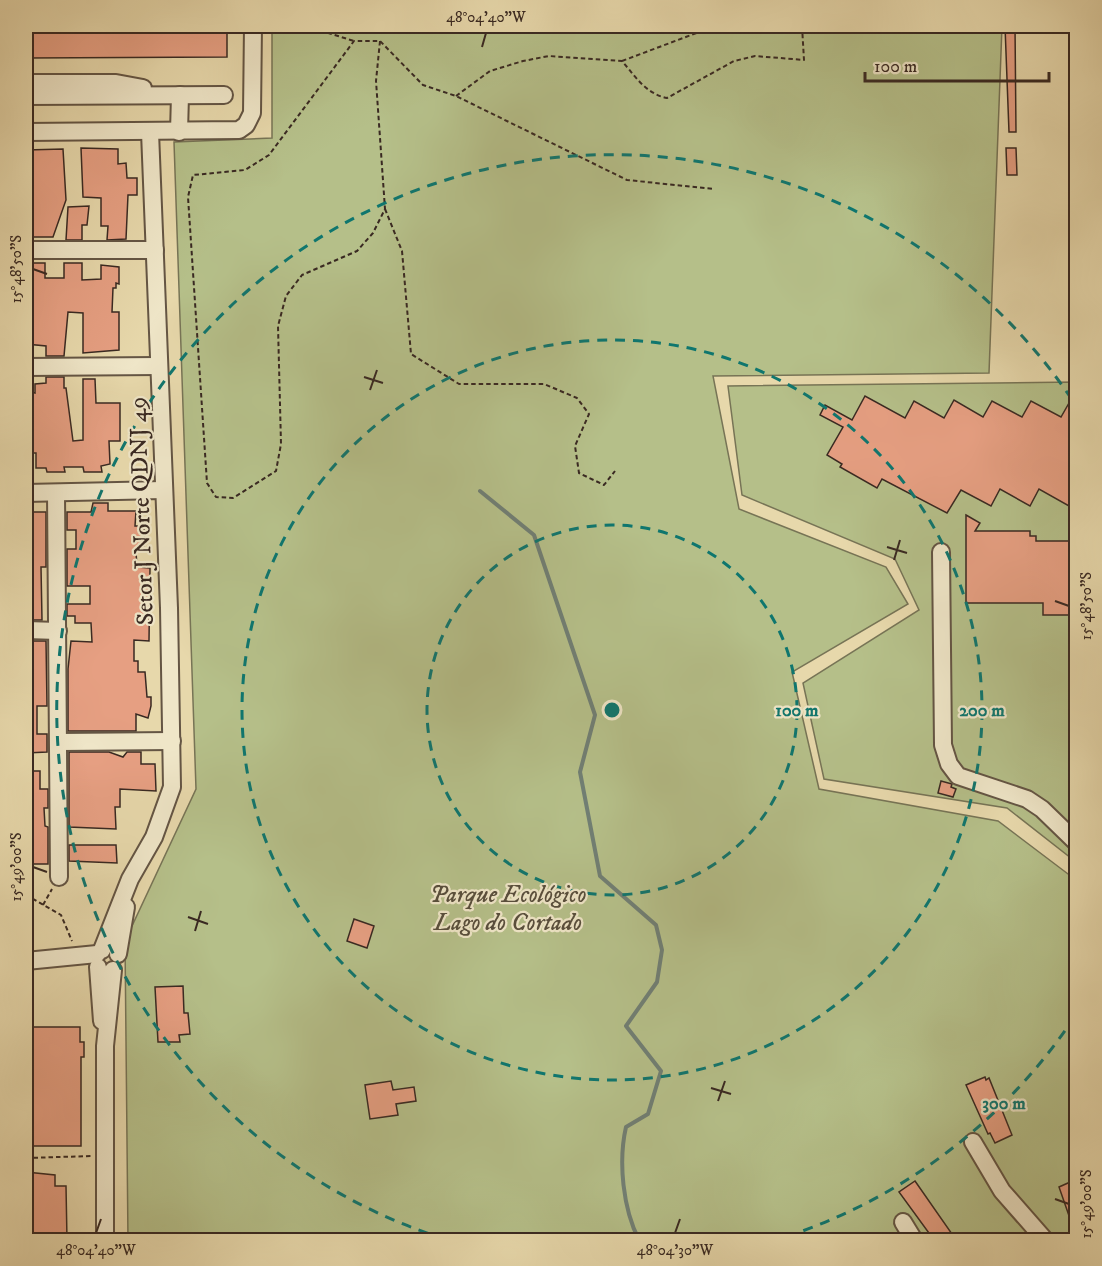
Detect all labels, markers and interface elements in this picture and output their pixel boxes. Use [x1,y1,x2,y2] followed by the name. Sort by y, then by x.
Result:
[446,8,526,27] text: 48°04'40"W
[865,45,1050,83] scale bar
[874,56,917,78] text: 100 m
[7,235,26,303] text: 15°48'50"S
[123,396,161,626] street label: Setor J Norte QDNJ 49
[1077,572,1096,640] text: 15°48'50"S
[602,700,622,720] centre of rings
[775,700,819,722] text: 100 m
[959,700,1005,722] text: 200 m
[7,832,26,902] text: 15°49'00"S
[430,880,586,938] park label: Parque Ecológico Lago do Cortado
[982,1093,1026,1115] text: 300 m
[1077,1169,1096,1239] text: 15°49'00"S
[56,1241,136,1260] text: 48°04'40"W
[637,1241,713,1260] text: 48°04'30"W

